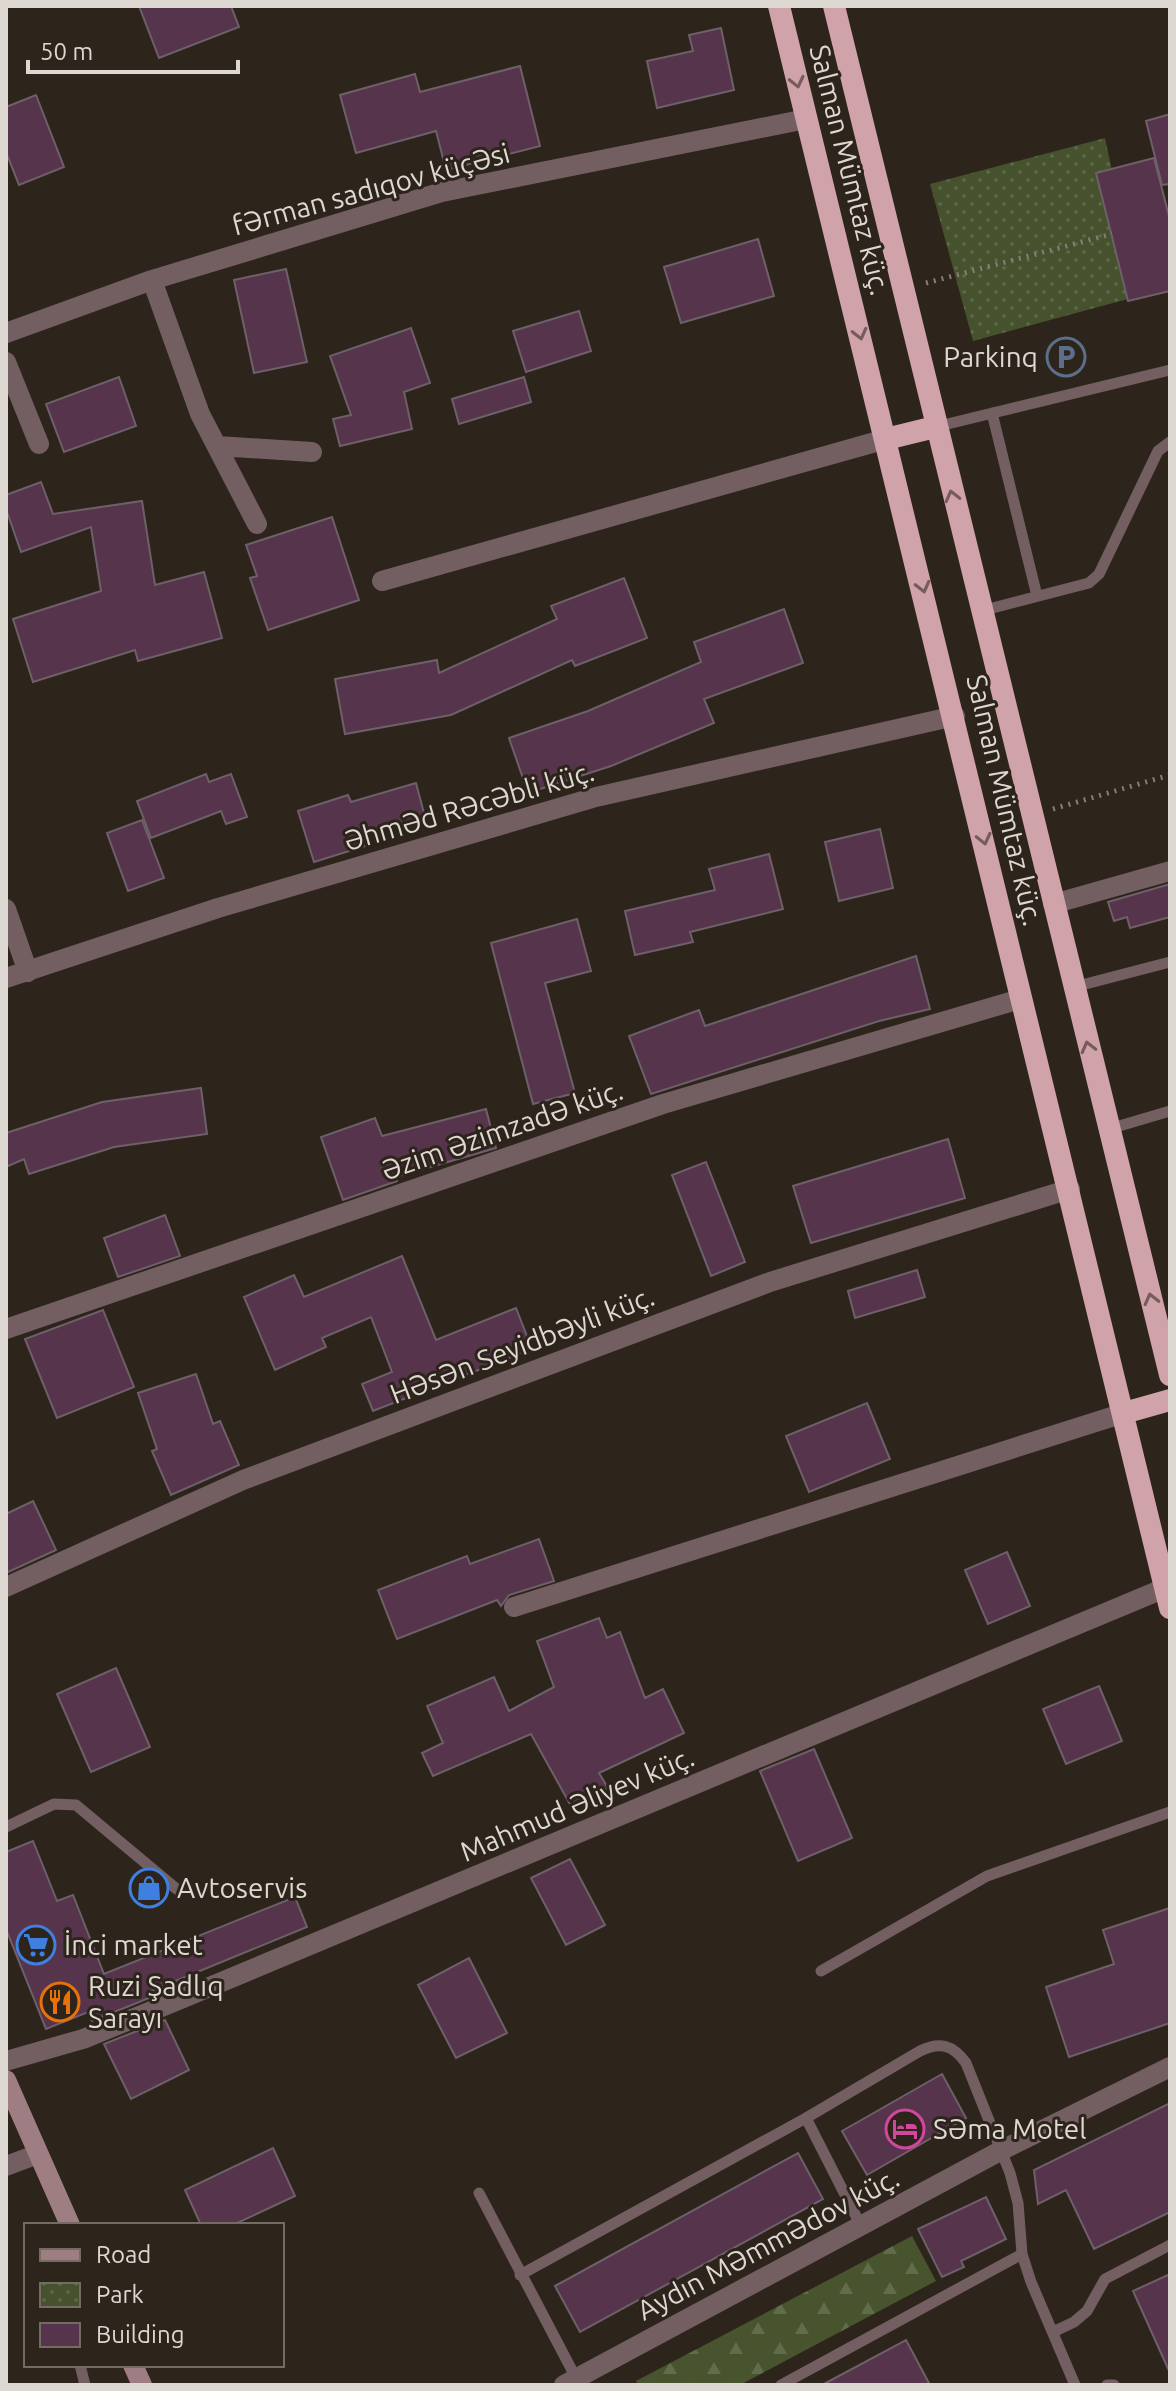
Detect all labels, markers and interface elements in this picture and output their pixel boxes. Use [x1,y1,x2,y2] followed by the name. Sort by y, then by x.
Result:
[28,24,238,74] scale bar
[40,38,93,65] text: 50 m
[804,42,897,298] street label: Salman Mümtaz küç.
[788,74,805,88] one-way arrow
[229,137,513,240] street label: fərman sadıqov küçəsi
[850,327,867,341] one-way arrow
[1045,336,1087,378] parking icon: Parkinq
[943,341,1038,372] place label: Parkinq
[944,489,961,503] one-way arrow
[913,579,930,593] one-way arrow
[961,671,1049,928] street label: Salman Mümtaz küç.
[340,755,598,856] street label: Əhməd Rəcəbli küç.
[974,832,991,846] one-way arrow
[1080,1041,1097,1055] one-way arrow
[377,1074,627,1185] street label: Əzim Əzimzadə küç.
[385,1280,658,1409] street label: Həsən Seyidbəyli küç.
[1143,1293,1160,1307] one-way arrow
[455,1740,698,1867] street label: Mahmud Əliyev küç.
[128,1867,170,1909] shop icon: Avtoservis
[177,1872,307,1903] place label: Avtoservis
[15,1924,57,1966] supermarket icon: İnci market
[64,1929,203,1960] place label: İnci market
[88,1970,224,2033] place label: Ruzi Şadlıq Sarayı
[39,1981,81,2023] restaurant icon: Ruzi Şadlıq Sarayı
[884,2108,926,2150] hotel icon: Səma Motel
[933,2113,1087,2144] place label: Səma Motel
[632,2161,904,2326] street label: Aydın Məmmədov küç.
[24,2223,284,2367] legend
[96,2241,151,2268] text: Road
[96,2281,144,2308] text: Park
[96,2321,184,2348] text: Building

